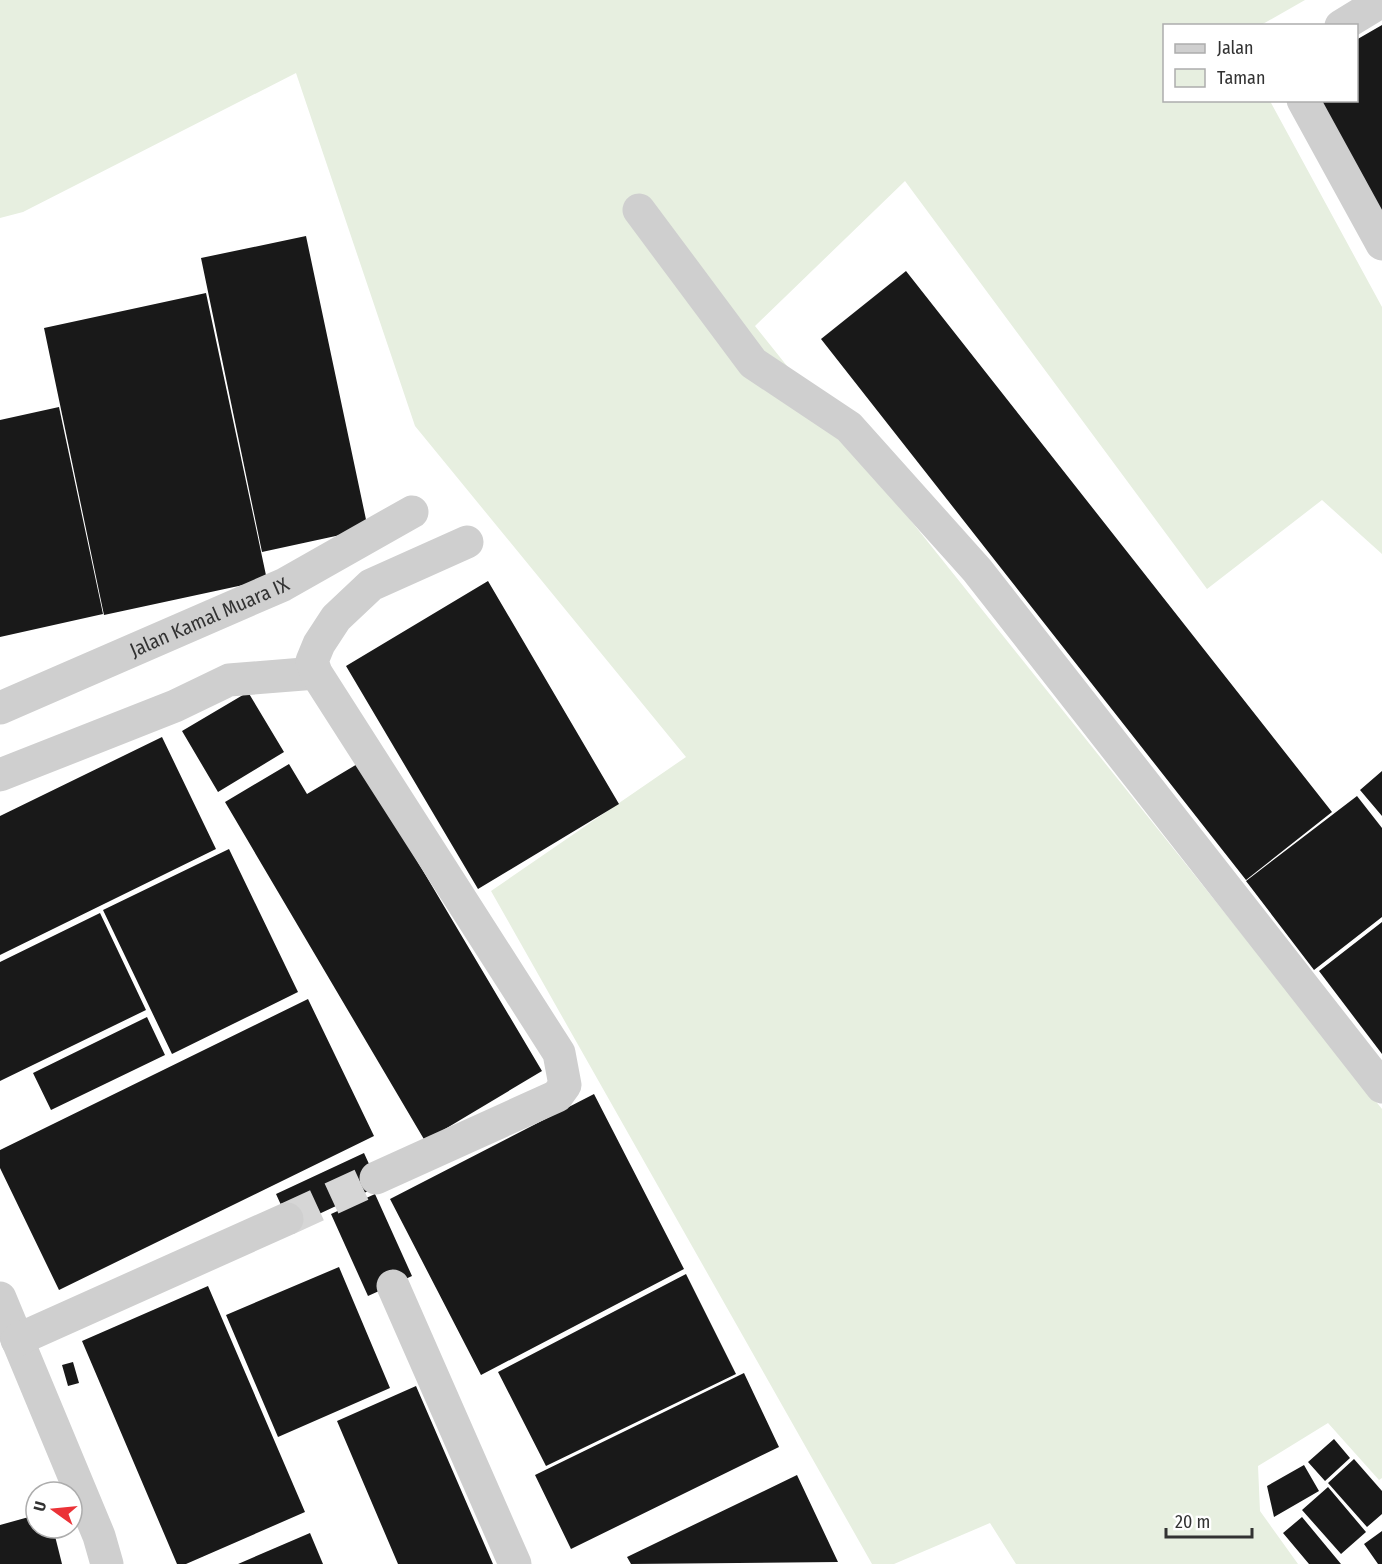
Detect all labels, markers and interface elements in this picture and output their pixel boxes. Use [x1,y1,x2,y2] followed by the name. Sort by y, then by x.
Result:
[1163,24,1358,102] legend
[1217,37,1254,59] text: Jalan
[1217,67,1265,89] text: Taman
[126,572,293,662] street label: Jalan Kamal Muara IX
[24,1480,84,1540] north arrow
[30,1499,50,1513] text: U
[1166,1501,1252,1539] scale bar
[1175,1511,1210,1533] text: 20 m

